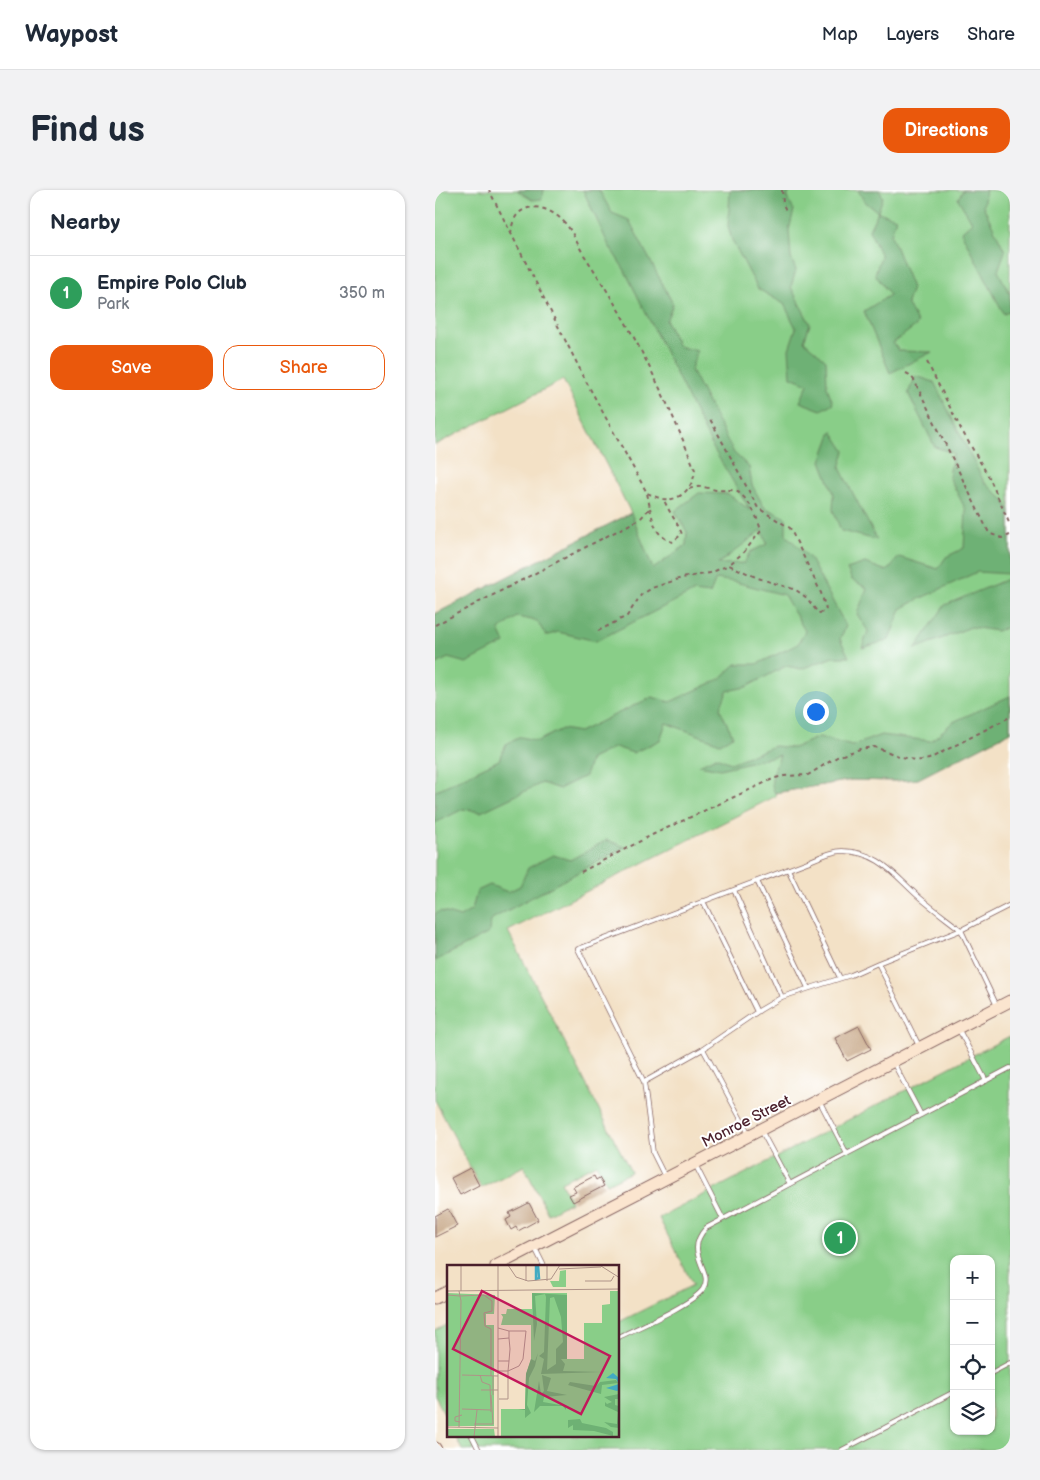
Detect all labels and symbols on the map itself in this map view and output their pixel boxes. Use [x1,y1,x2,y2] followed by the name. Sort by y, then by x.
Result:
[803,699,829,725] your location
[699,1091,794,1152] street label: Monroe Street
[824,1219,856,1257] pin: 1
[447,1265,620,1438] inset map

